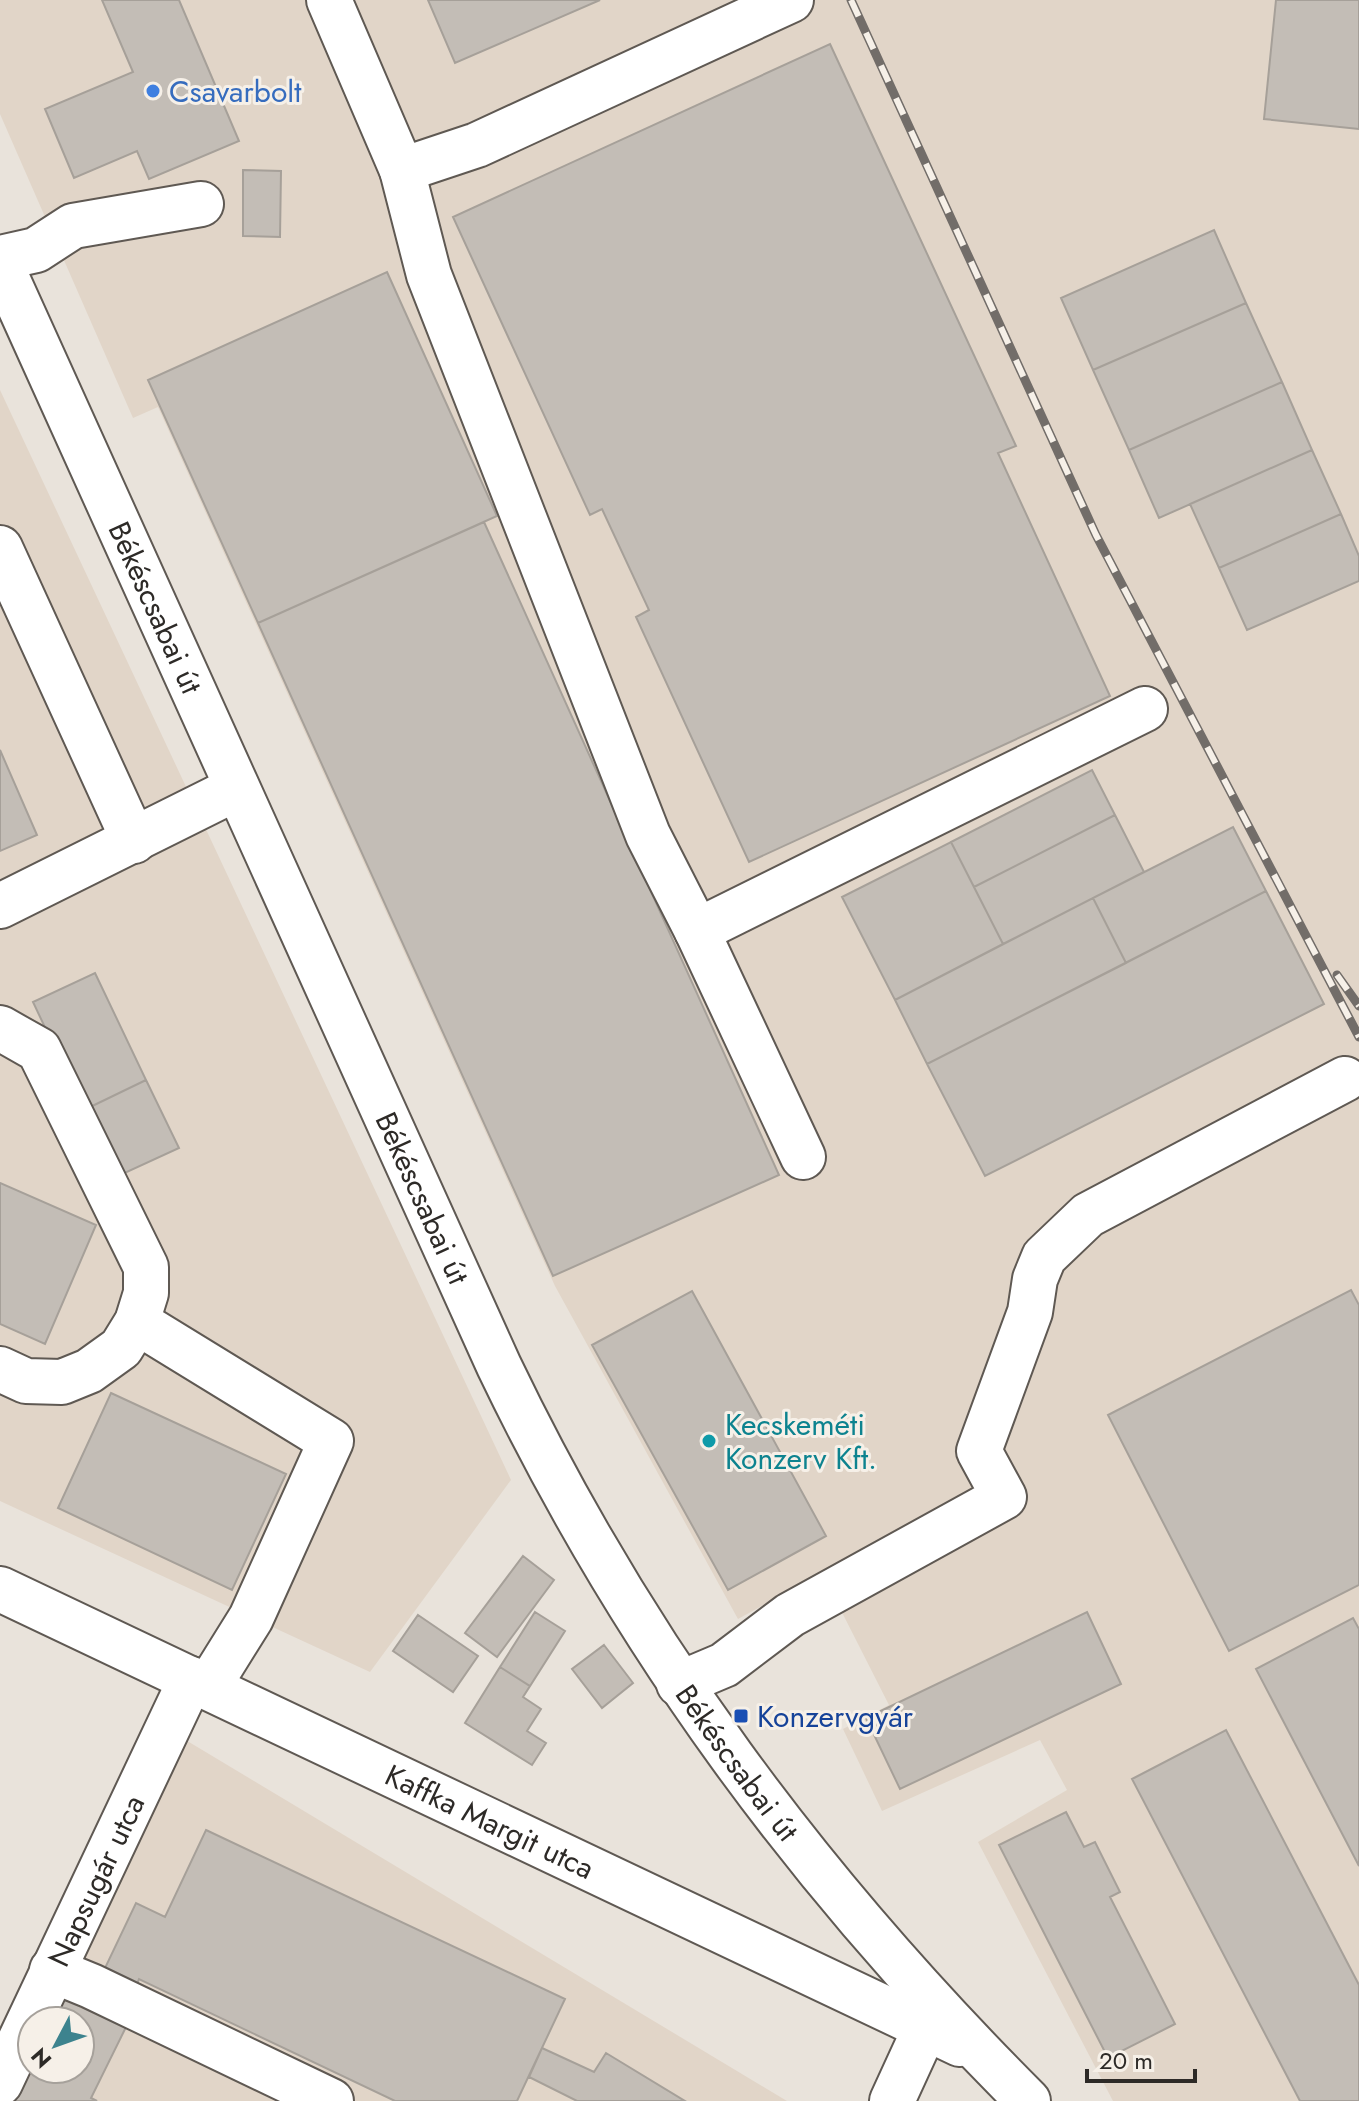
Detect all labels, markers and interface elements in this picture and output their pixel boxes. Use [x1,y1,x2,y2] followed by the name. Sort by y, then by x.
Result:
[169,70,302,113] place label: Csavarbolt
[144,82,162,100] marker: Csavarbolt
[98,514,214,701] street label: Békéscsabai út
[365,1105,481,1292] street label: Békéscsabai út
[725,1403,877,1480] place label: Kecskeméti Konzerv Kft.
[700,1432,718,1450] marker: Kecskeméti Konzerv Kft.
[666,1675,810,1851] street label: Békéscsabai út
[757,1695,914,1738] place label: Konzervgyár
[732,1707,750,1725] marker: Konzervgyár
[378,1753,601,1889] street label: Kaffka Margit utca
[37,1788,155,1973] street label: Napsugár utca
[16,2005,96,2085] north arrow
[1087,2033,1195,2083] scale bar
[23,2041,59,2075] text: N
[1099,2043,1153,2078] text: 20 m

